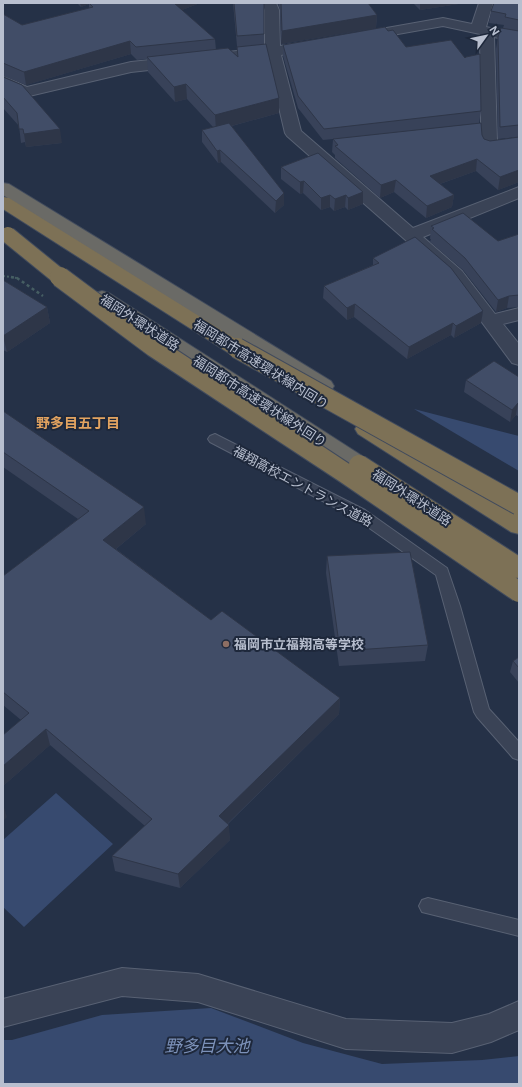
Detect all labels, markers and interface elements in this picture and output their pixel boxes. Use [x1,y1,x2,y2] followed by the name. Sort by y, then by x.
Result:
[466,16,506,56] north arrow
[487,24,502,37] text: N
[97,291,182,353] street label: 福岡外環状道路
[191,317,331,412] street label: 福岡都市高速環状線内回り
[190,353,329,450] street label: 福岡都市高速環状線外回り
[36,415,120,431] district label: 野多目五丁目
[230,443,375,530] street label: 福翔高校エントランス道路
[369,466,454,528] street label: 福岡外環状道路
[234,637,364,652] place label: 福岡市立福翔高等学校
[221,639,231,649] marker: 福岡市立福翔高等学校
[165,1036,251,1056] water label: 野多目大池

